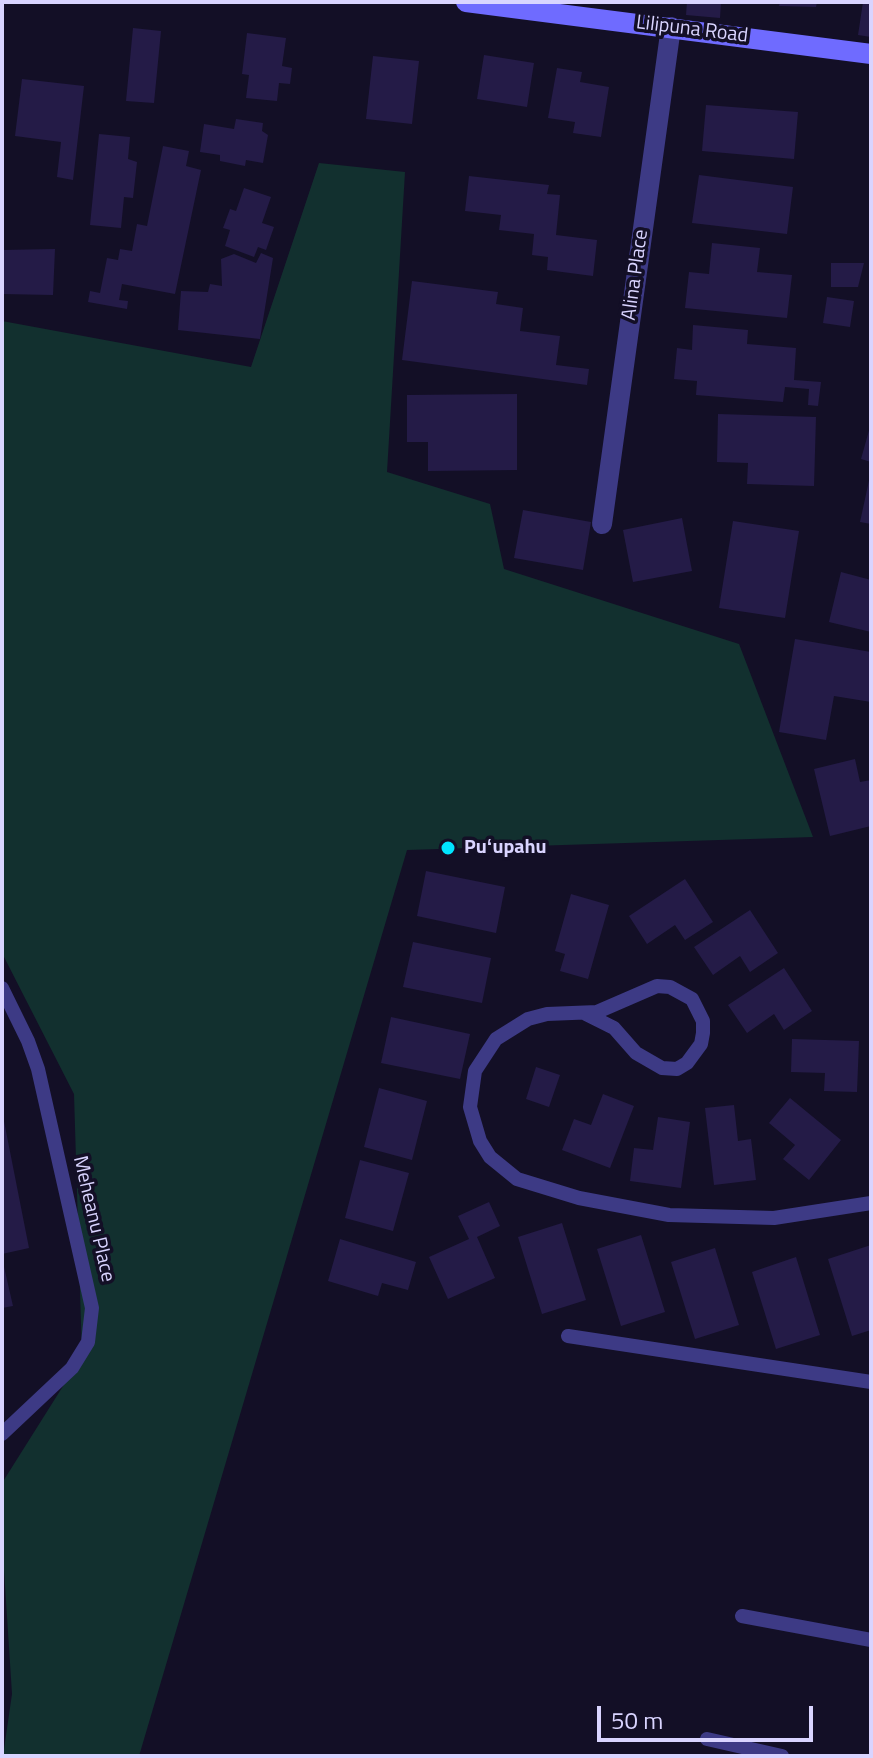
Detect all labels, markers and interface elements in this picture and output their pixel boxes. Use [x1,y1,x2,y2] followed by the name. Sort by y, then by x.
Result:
[635,11,749,49] street label: Lilipuna Road
[618,228,654,322] street label: Alina Place
[464,836,547,860] place label: Puʻupahu
[439,839,457,857] marker: Puʻupahu
[67,1154,119,1284] street label: Meheanu Place
[601,1690,817,1740] scale bar
[611,1702,663,1738] text: 50 m

